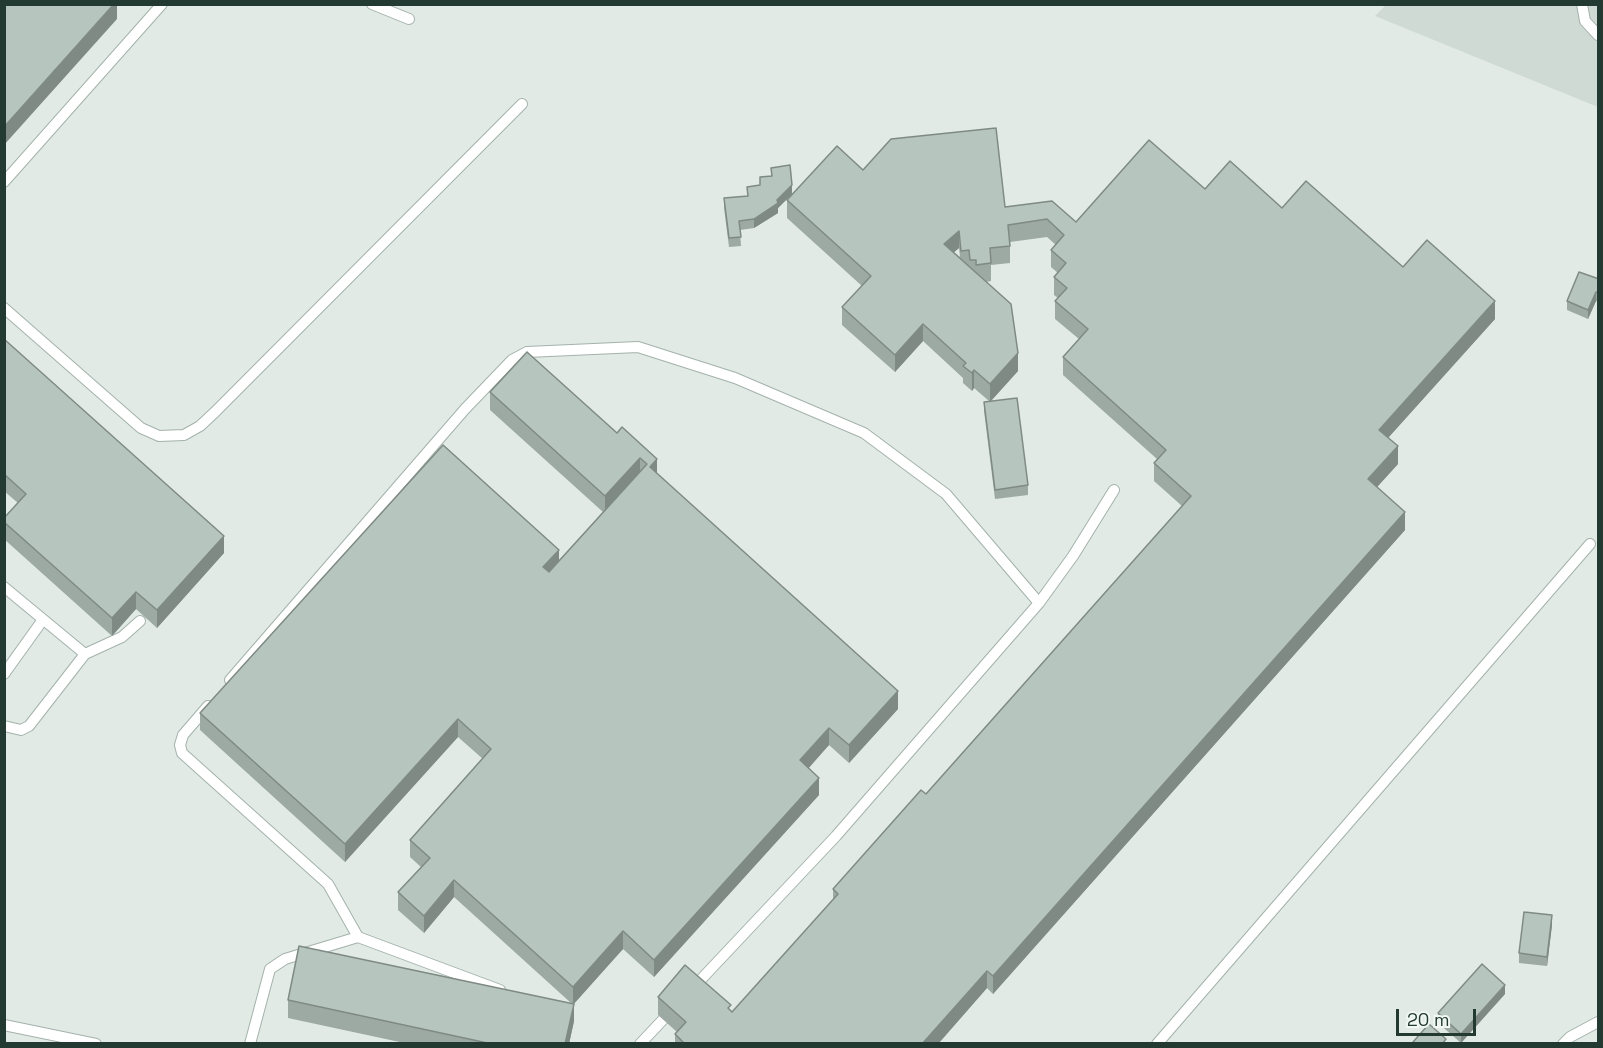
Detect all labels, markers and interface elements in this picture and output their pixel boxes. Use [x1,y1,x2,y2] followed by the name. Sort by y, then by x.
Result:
[1399,997,1478,1035] scale bar
[1407,1008,1450,1031] text: 20 m

